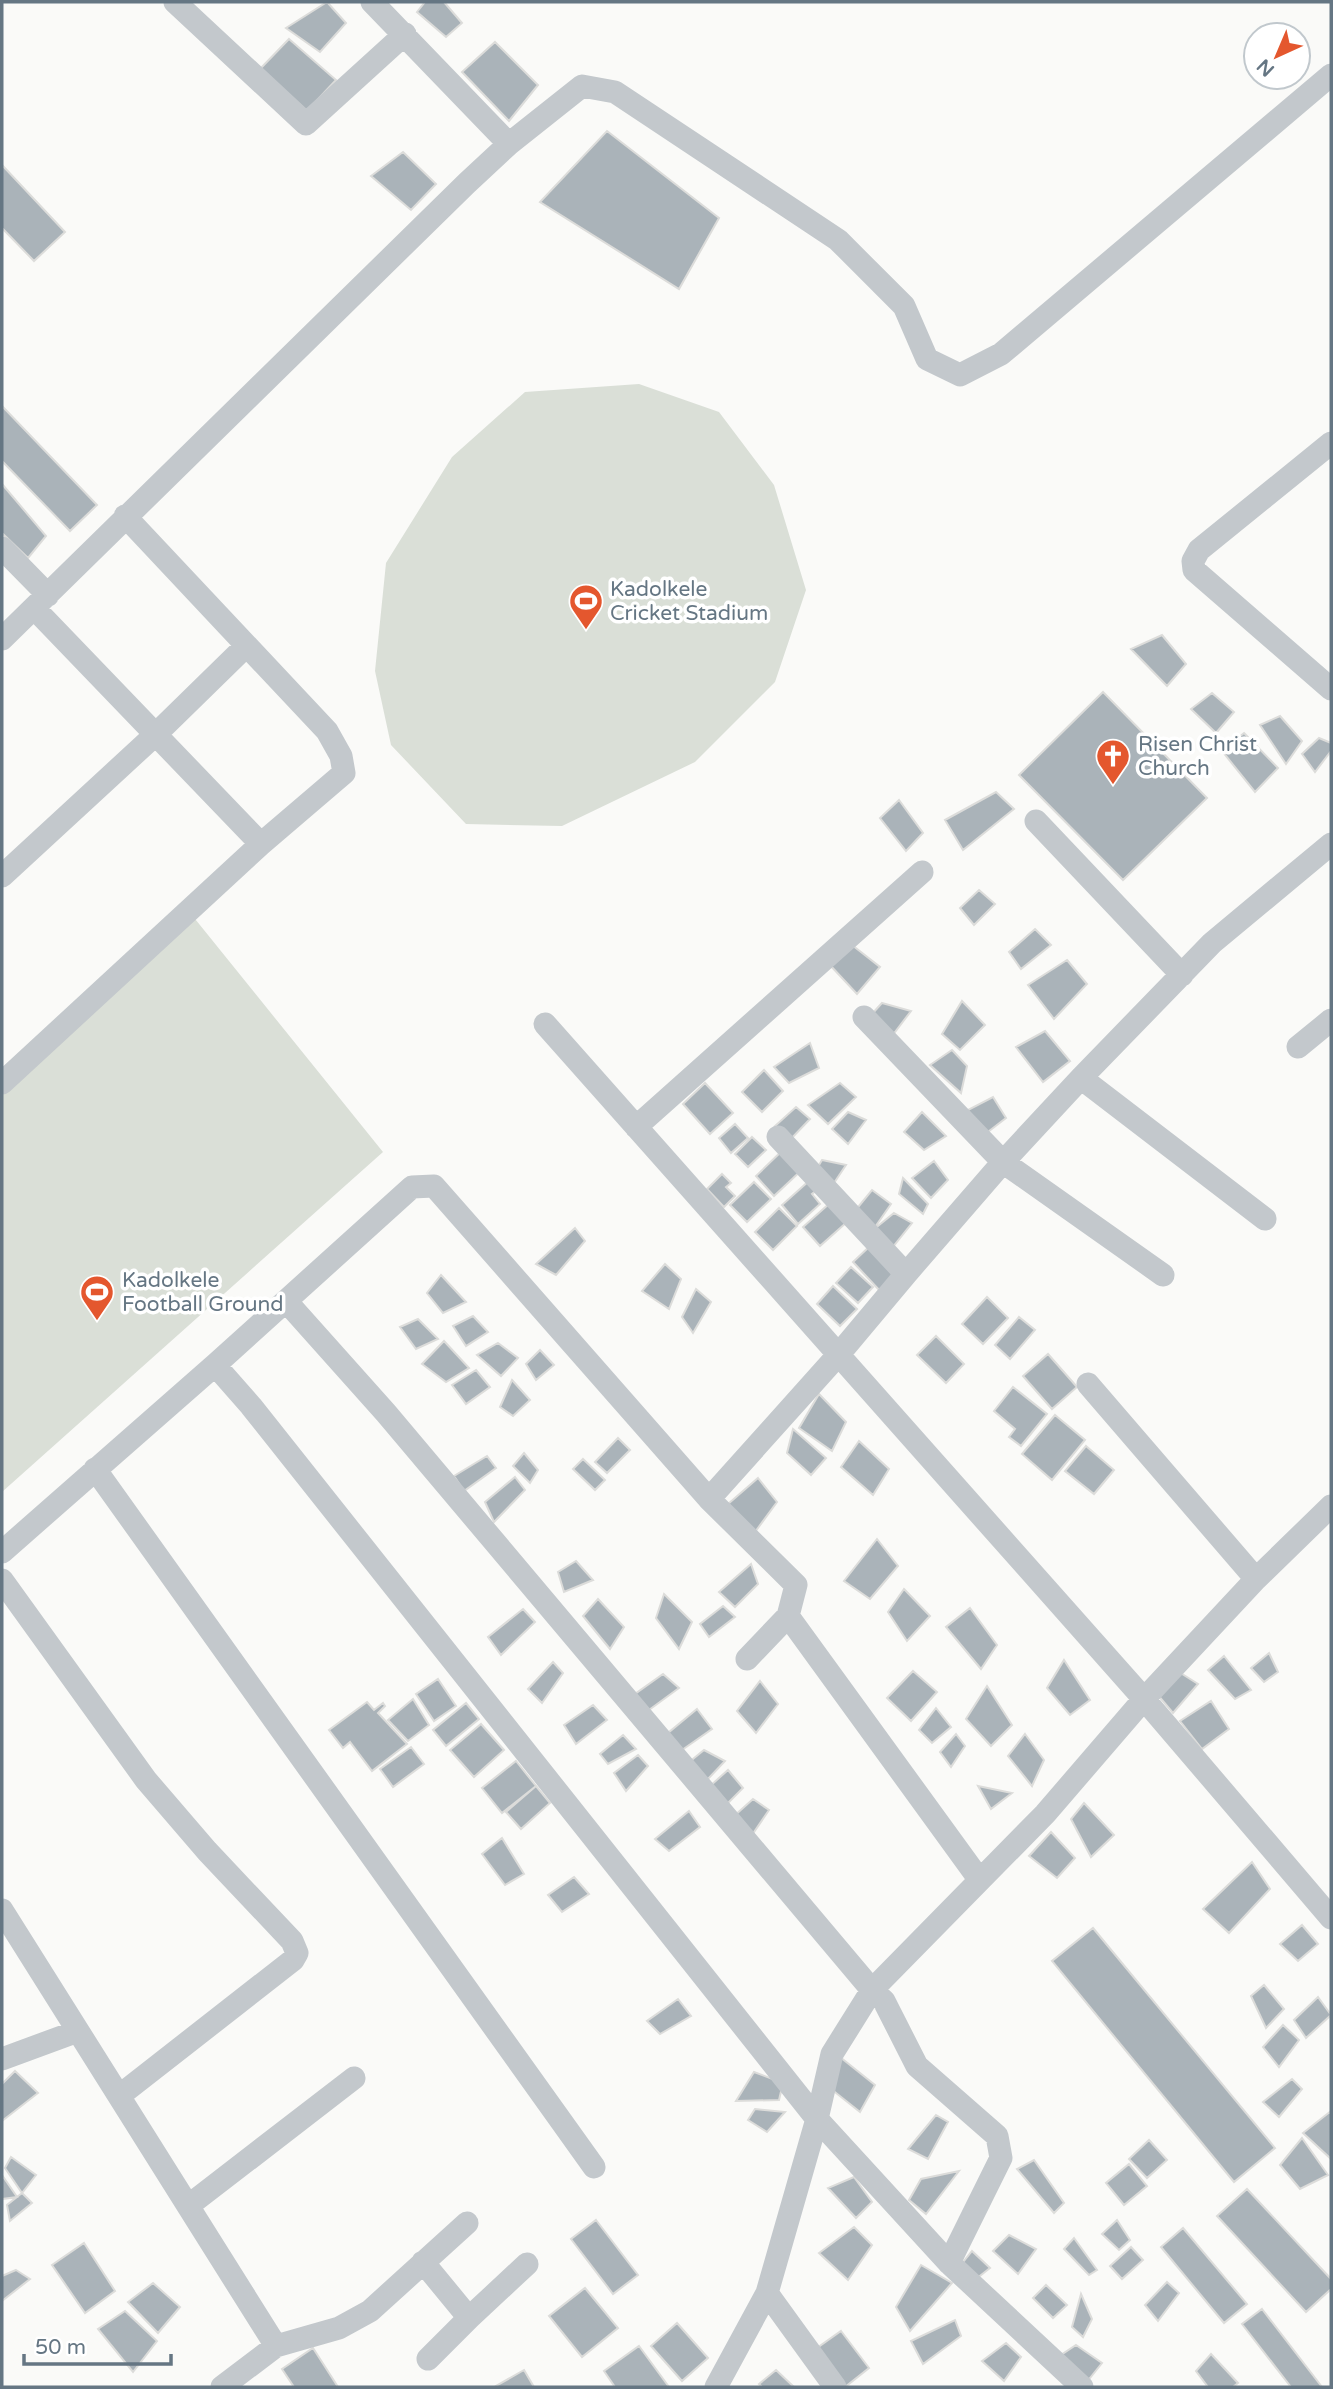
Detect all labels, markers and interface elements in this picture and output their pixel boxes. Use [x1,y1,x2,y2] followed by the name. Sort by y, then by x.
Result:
[1242,21,1312,91] north arrow
[1253,54,1279,81] text: N
[610,577,768,626] place label: Kadolkele Cricket Stadium
[567,582,605,631] sports icon: Kadolkele Cricket Stadium
[1138,732,1257,781] place label: Risen Christ Church
[1094,737,1132,786] church icon: Risen Christ Church
[122,1268,284,1317] place label: Kadolkele Football Ground
[78,1273,116,1322] sports icon: Kadolkele Football Ground
[24,2322,172,2366] scale bar
[35,2335,86,2360] text: 50 m

